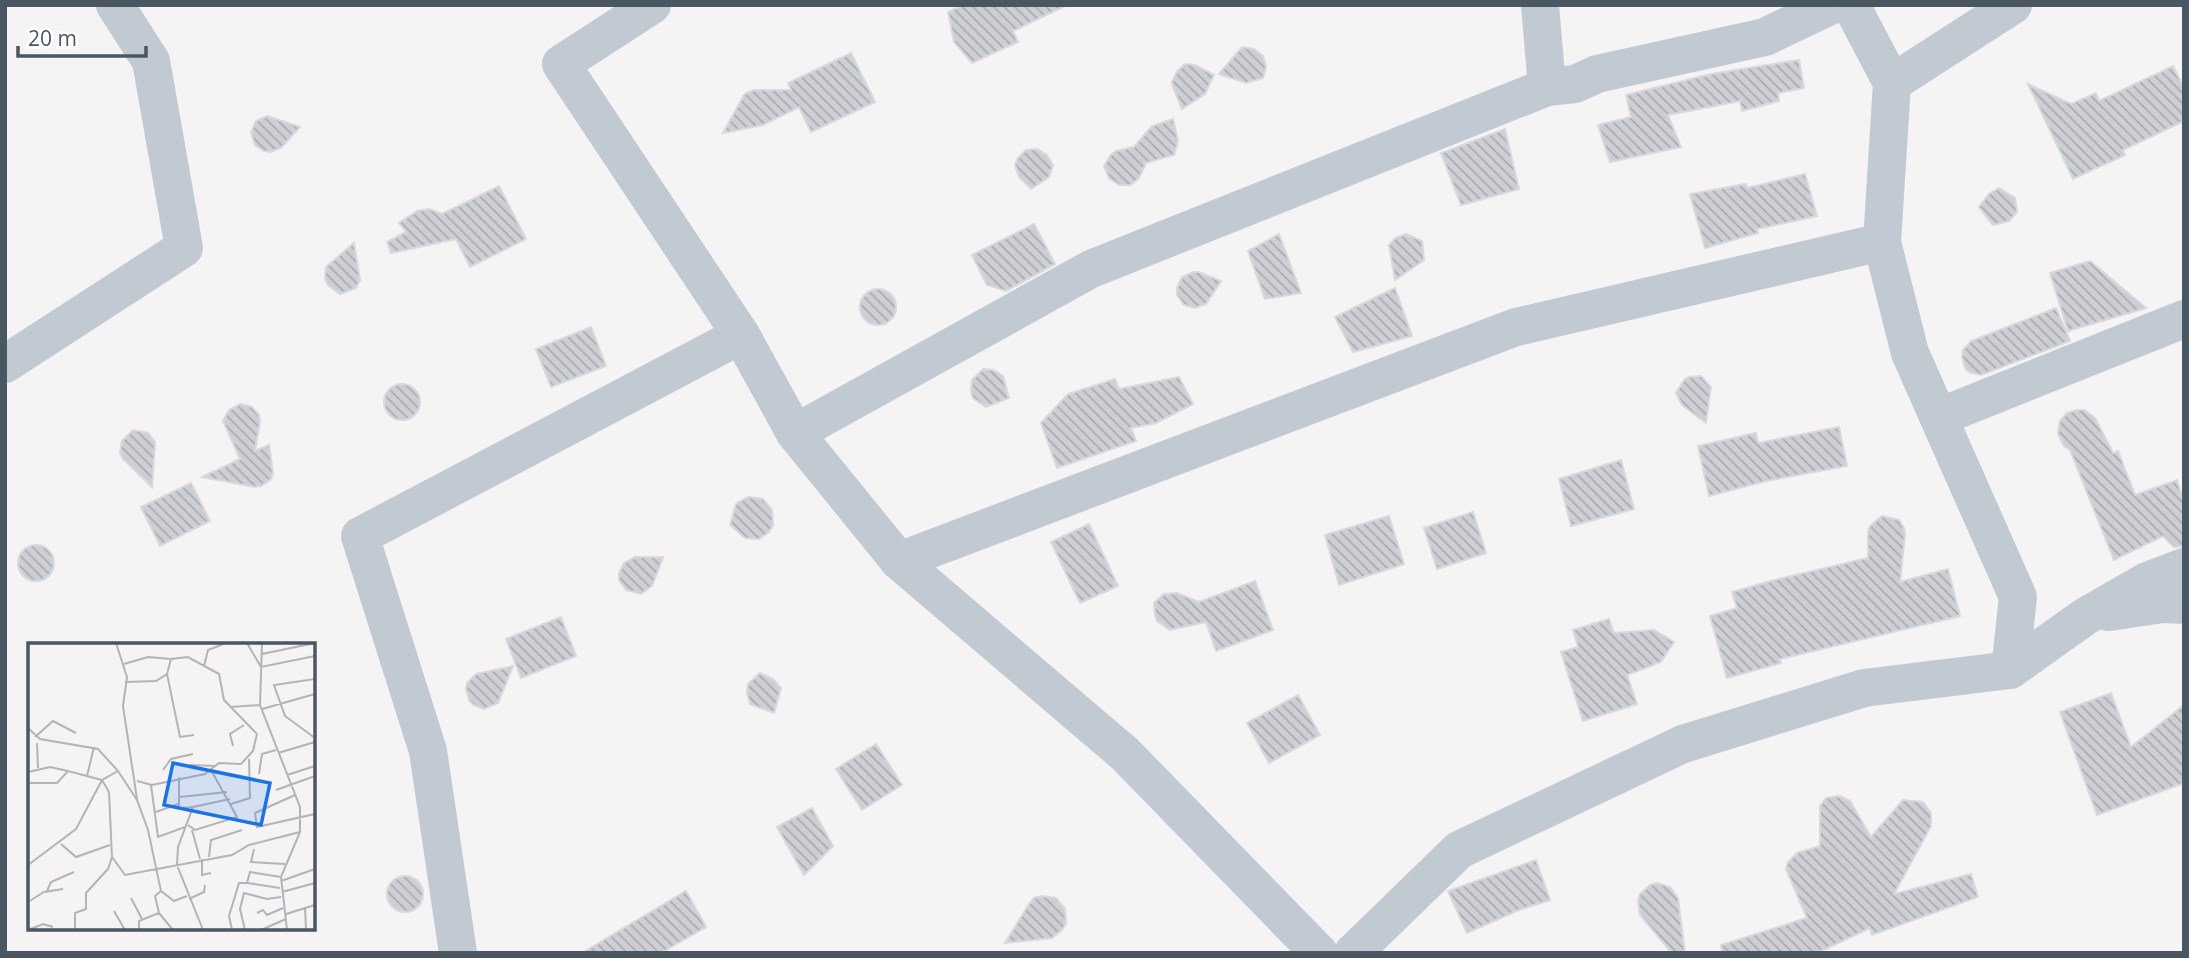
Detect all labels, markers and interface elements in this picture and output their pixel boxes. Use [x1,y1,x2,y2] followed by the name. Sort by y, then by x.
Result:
[18,14,145,58] scale bar
[28,24,77,52] text: 20 m
[28,643,315,930] inset map

